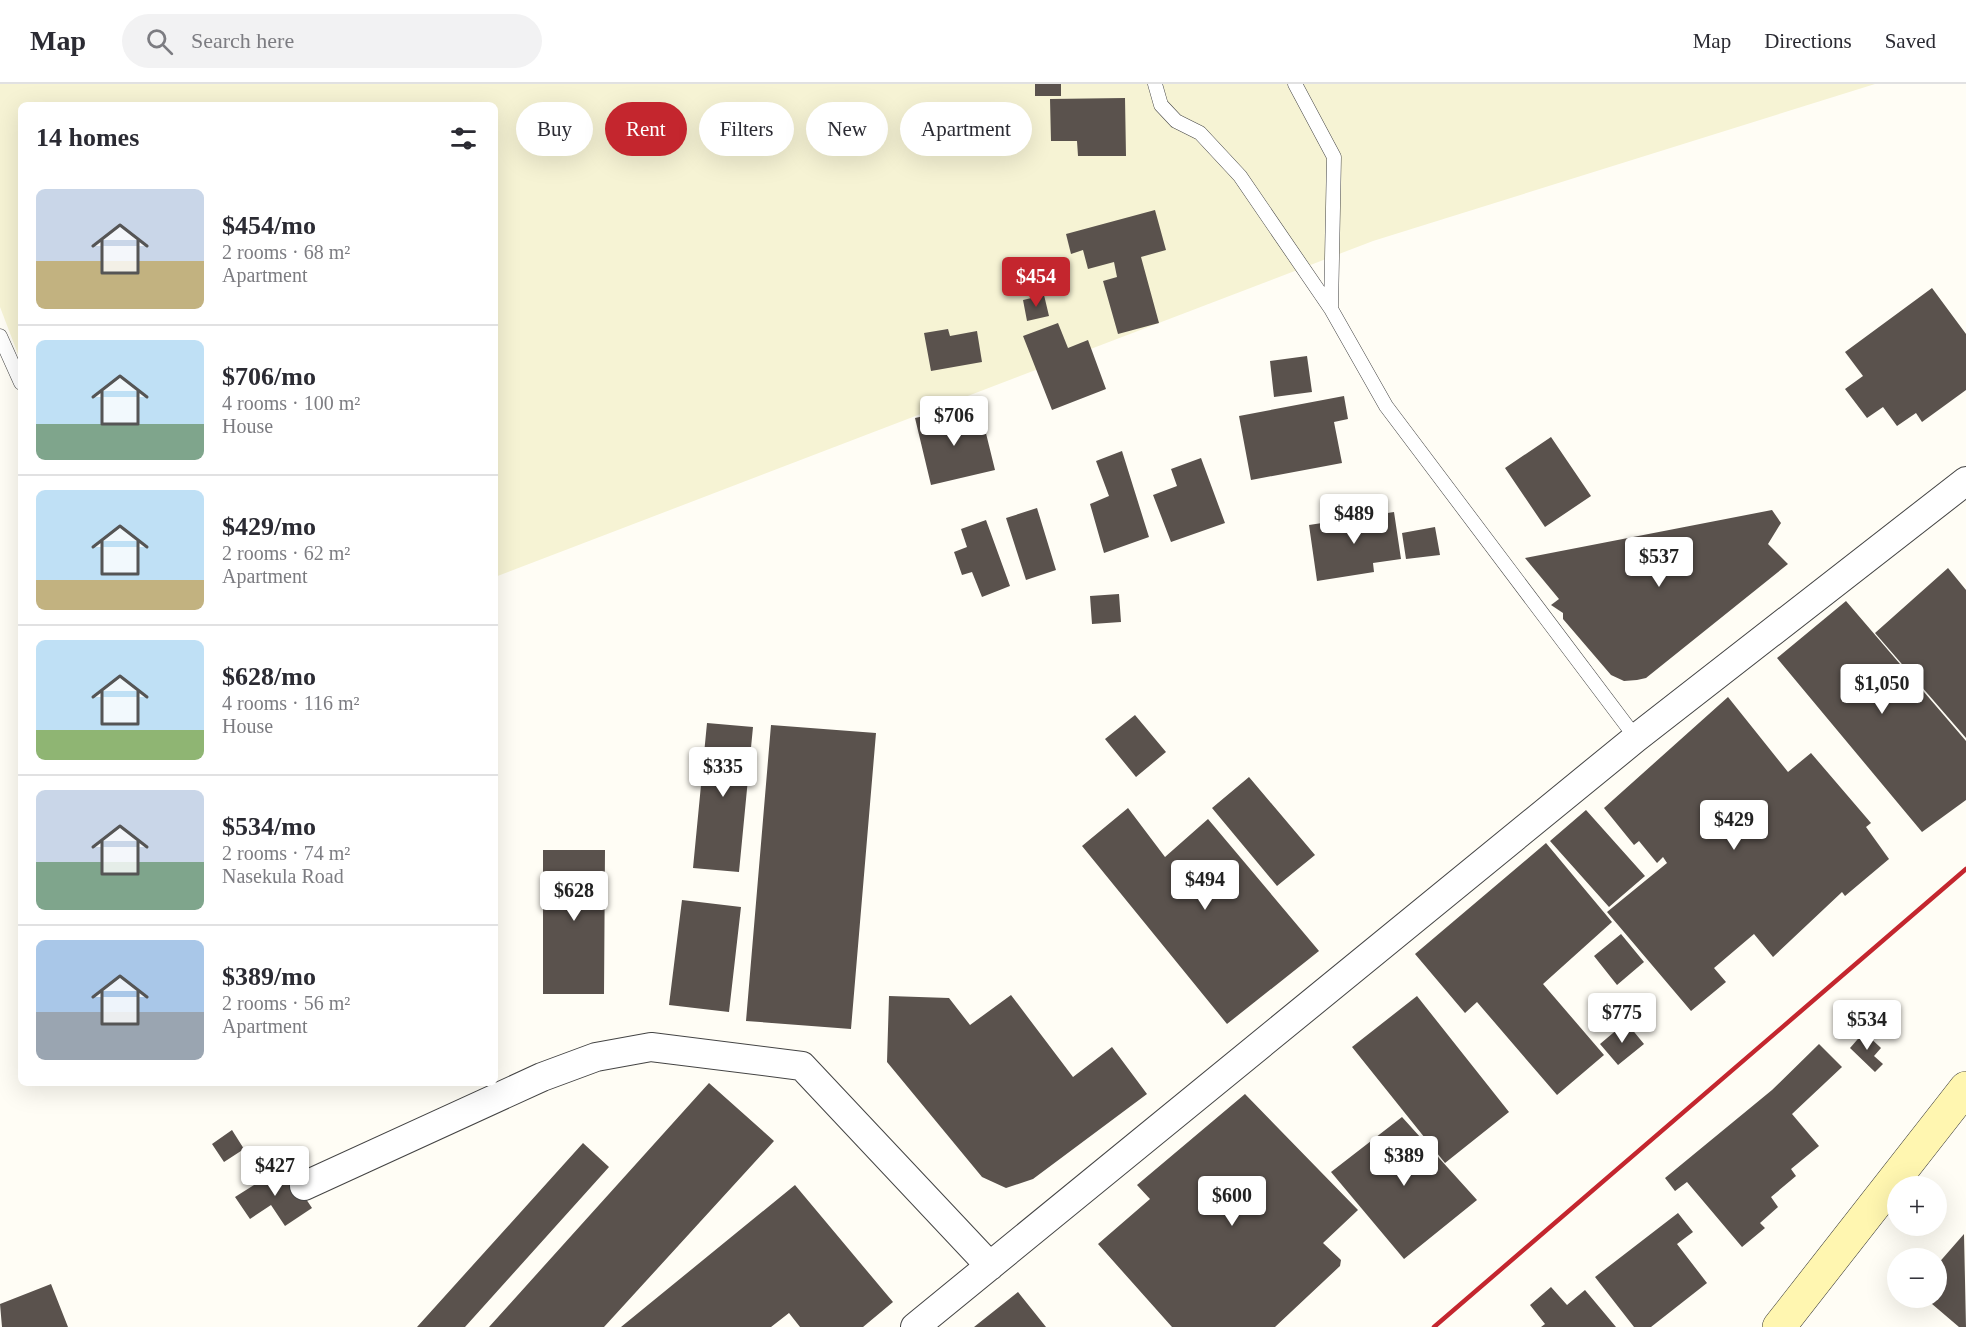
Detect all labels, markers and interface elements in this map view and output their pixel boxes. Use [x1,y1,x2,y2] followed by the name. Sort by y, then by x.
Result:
[122,14,542,68] search box
[30,25,86,56] text: Map
[143,25,176,58] icon: search
[191,28,294,53] text: Search here
[1693,29,1731,53] text: Map
[1764,29,1852,53] text: Directions
[1885,29,1936,53] text: Saved
[516,102,593,156] chip: Buy
[605,102,687,156] chip: Rent
[699,102,794,156] chip: Filters
[806,102,888,156] chip: New
[900,102,1032,156] chip: Apartment
[447,122,480,155] icon: filters
[36,123,139,152] text: 14 homes
[222,211,316,240] text: $454/mo
[84,213,156,285] icon: home
[222,241,350,263] text: 2 rooms · 68 m²
[1000,257,1072,308] pin: $454
[222,264,308,286] text: Apartment
[1016,265,1056,287] text: $454
[222,362,316,391] text: $706/mo
[84,364,156,436] icon: home
[222,392,360,414] text: 4 rooms · 100 m²
[918,396,990,447] pin: $706
[934,404,974,426] text: $706
[222,415,273,437] text: House
[1318,494,1390,545] pin: $489
[1334,502,1374,524] text: $489
[222,512,316,541] text: $429/mo
[84,514,156,586] icon: home
[1623,537,1695,588] pin: $537
[222,542,350,564] text: 2 rooms · 62 m²
[1639,545,1679,567] text: $537
[222,565,308,587] text: Apartment
[222,662,316,691] text: $628/mo
[84,664,156,736] icon: home
[1833,664,1931,715] pin: $1,050
[1855,672,1910,694] text: $1,050
[222,692,359,714] text: 4 rooms · 116 m²
[222,715,273,737] text: House
[687,747,759,798] pin: $335
[703,755,743,777] text: $335
[1698,800,1770,851] pin: $429
[1714,808,1754,830] text: $429
[222,812,316,841] text: $534/mo
[84,814,156,886] icon: home
[222,842,350,864] text: 2 rooms · 74 m²
[1169,860,1241,911] pin: $494
[222,865,344,887] text: Nasekula Road
[1185,868,1225,890] text: $494
[538,871,610,922] pin: $628
[554,879,594,901] text: $628
[222,962,316,991] text: $389/mo
[84,964,156,1036] icon: home
[222,992,350,1014] text: 2 rooms · 56 m²
[1586,993,1658,1044] pin: $775
[1831,1000,1903,1051] pin: $534
[1602,1001,1642,1023] text: $775
[1847,1008,1887,1030] text: $534
[222,1015,308,1037] text: Apartment
[1368,1136,1440,1187] pin: $389
[1384,1144,1424,1166] text: $389
[239,1146,311,1197] pin: $427
[255,1154,295,1176] text: $427
[1196,1176,1268,1227] pin: $600
[1887,1176,1947,1308] map controls
[1887,1176,1947,1236] button: +
[1212,1184,1252,1206] text: $600
[1887,1248,1947,1308] button: −

